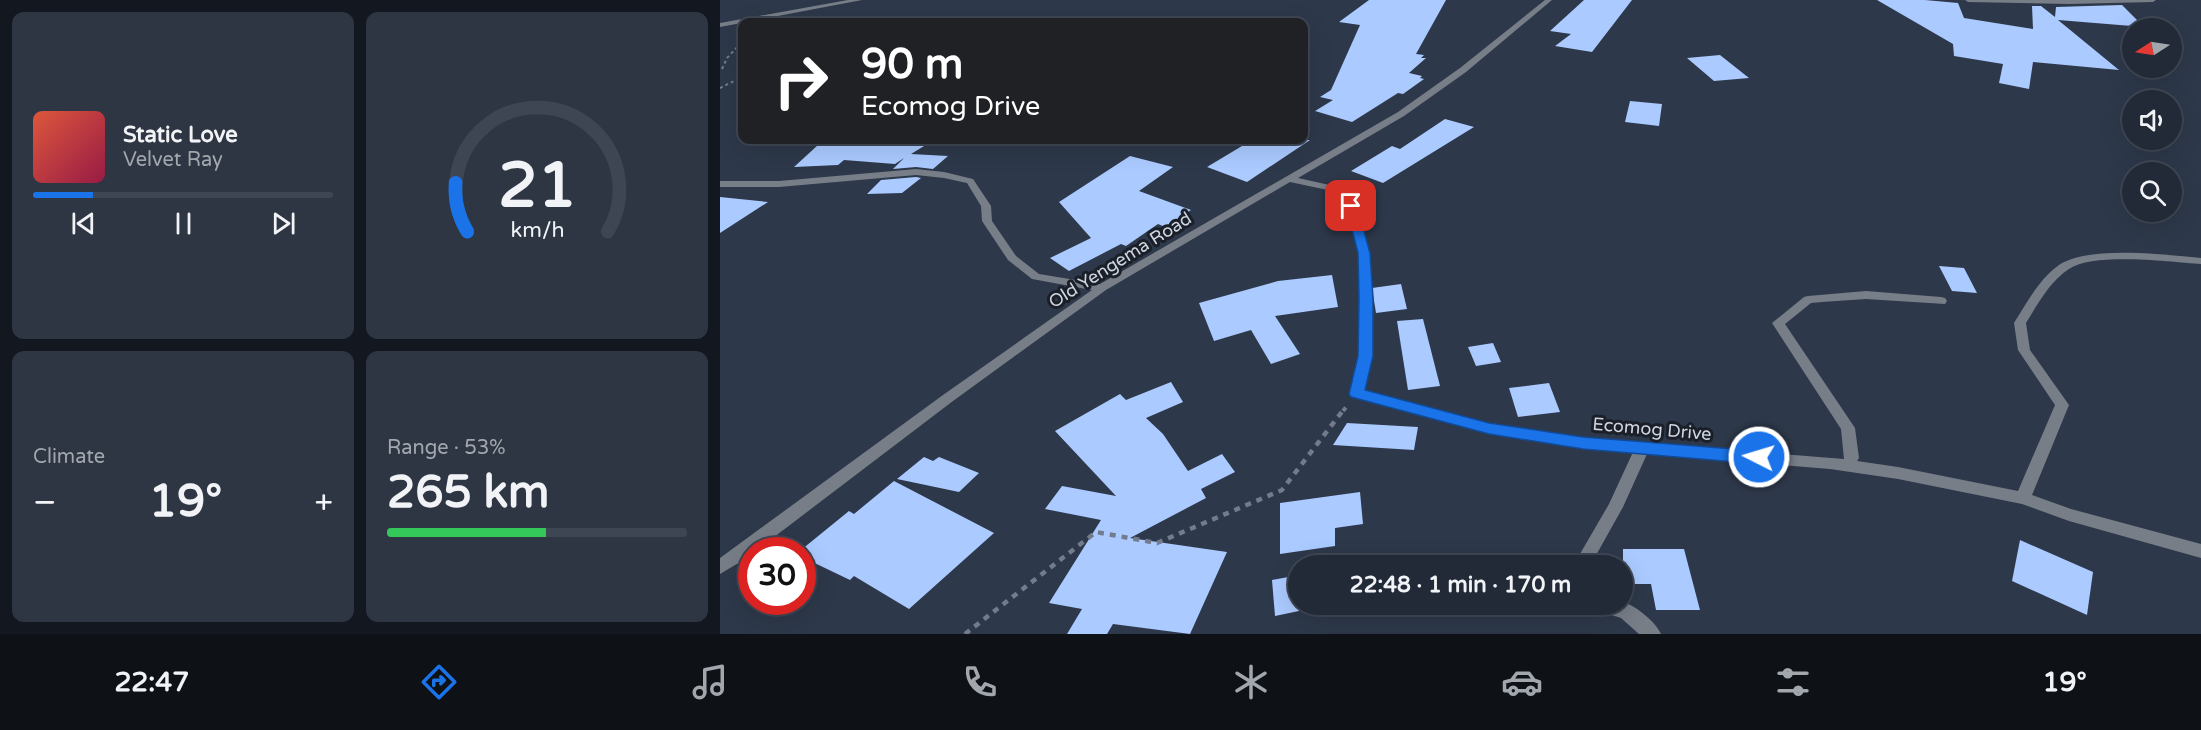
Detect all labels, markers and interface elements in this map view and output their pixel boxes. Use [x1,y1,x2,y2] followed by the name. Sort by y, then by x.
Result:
[2122,18,2182,78] north arrow
[2122,18,2182,222] map controls
[861,39,963,90] text: 90 m
[762,42,840,120] icon: right
[861,90,1040,123] text: Ecomog Drive
[2122,90,2182,150] button: sound
[123,122,238,148] text: Static Love
[123,148,223,172] text: Velvet Ray
[498,150,576,225] text: 21
[2122,162,2182,222] button: search
[1325,180,1376,231] pin
[1334,189,1367,222] icon: arrive
[67,207,100,240] icon: previous
[167,207,200,240] icon: pause
[267,207,300,240] icon: next
[1044,207,1196,313] street label: Old Yengema Road
[510,218,564,244] text: km/h
[1591,413,1713,445] street label: Ecomog Drive
[1727,425,1791,489] position arrow
[387,436,506,460] text: Range · 53%
[33,445,105,469] text: Climate
[387,466,549,520] text: 265 km
[149,475,222,529] text: 19°
[33,483,57,522] text: −
[314,483,333,522] text: +
[738,537,816,615] speed limit sign: 30
[1350,572,1571,598] text: 22:48 · 1 min · 170 m
[418,661,460,703] icon: directions
[689,661,731,703] icon: music
[959,661,1001,703] icon: phone
[1230,661,1272,703] icon: climate
[1501,661,1543,703] icon: car
[1772,661,1814,703] icon: filters
[114,666,189,699] text: 22:47
[2042,666,2087,699] text: 19°

